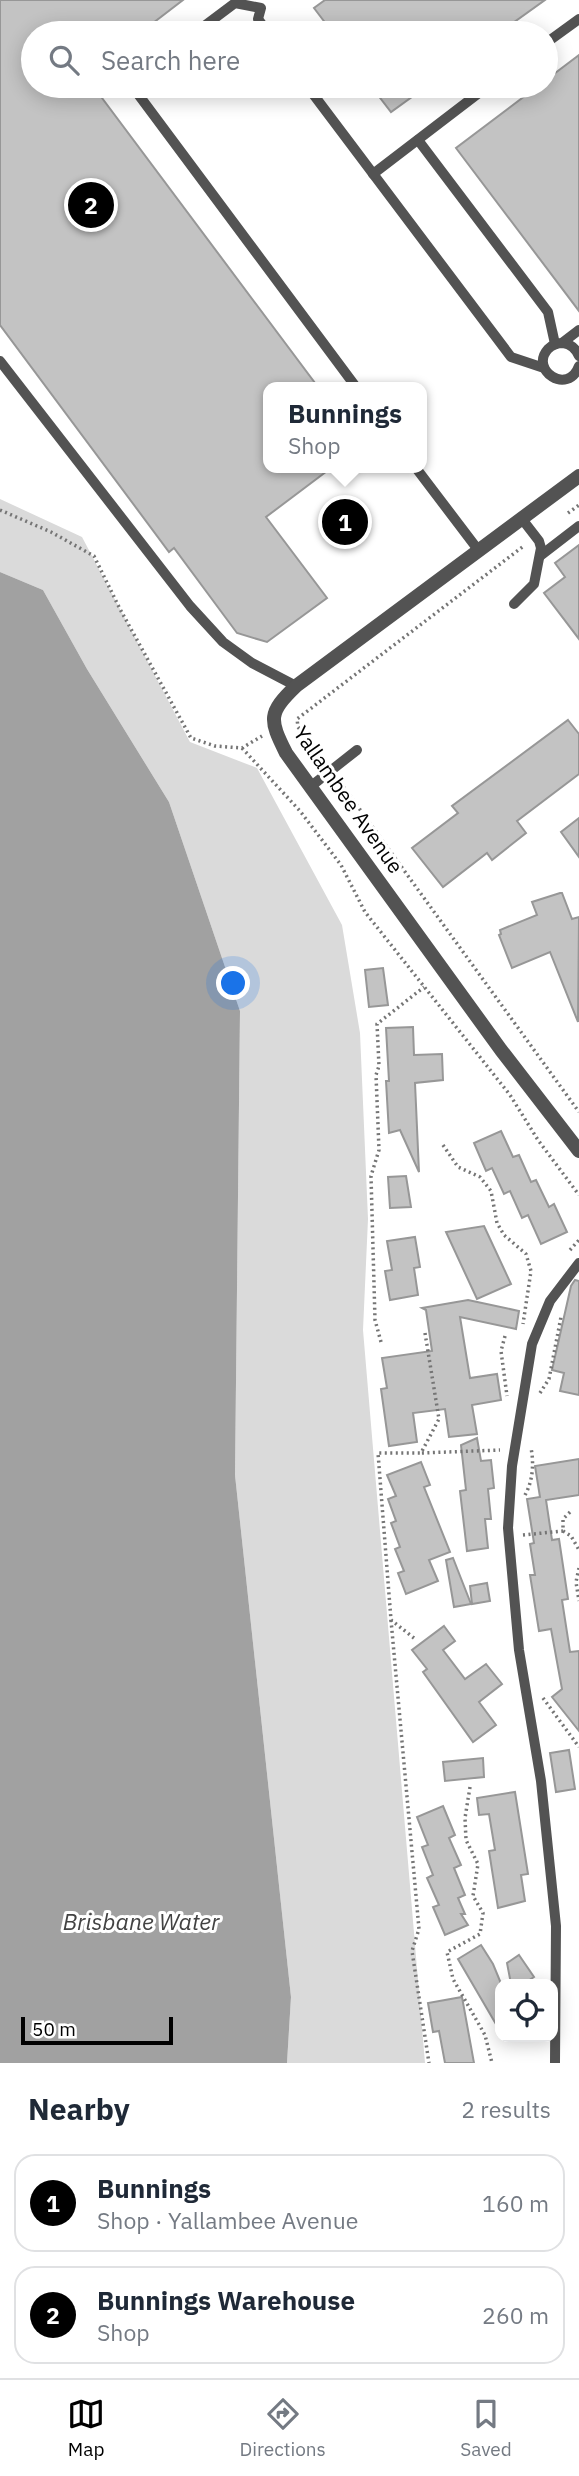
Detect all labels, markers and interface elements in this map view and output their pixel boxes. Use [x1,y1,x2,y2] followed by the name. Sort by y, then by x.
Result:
[21,21,558,98] search box
[45,41,83,79] icon: search
[101,43,240,77] text: Search here
[68,179,114,231] pin: 2
[263,382,427,473] popup
[288,396,402,430] text: Bunnings
[288,430,341,460] text: Shop
[322,496,368,548] pin: 1
[288,720,410,879] street label: Yallambee Avenue
[216,966,250,1000] your location
[63,1906,220,1936] water label: Brisbane Water
[495,1979,558,2042] map controls
[495,1979,558,2042] button: locate
[21,2014,173,2046] scale bar
[32,2017,76,2041] text: 50 m
[28,2089,130,2128] text: Nearby
[461,2094,551,2124] text: 2 results
[97,2171,211,2205] text: Bunnings
[46,2188,60,2218] text: 1
[482,2188,549,2218] text: 160 m
[97,2205,358,2235] text: Shop · Yallambee Avenue
[97,2283,355,2317] text: Bunnings Warehouse
[46,2300,60,2330] text: 2
[482,2300,549,2330] text: 260 m
[97,2317,150,2347] text: Shop
[67,2395,105,2461] tab: Map
[239,2395,326,2461] tab: Directions
[460,2395,512,2461] tab: Saved

